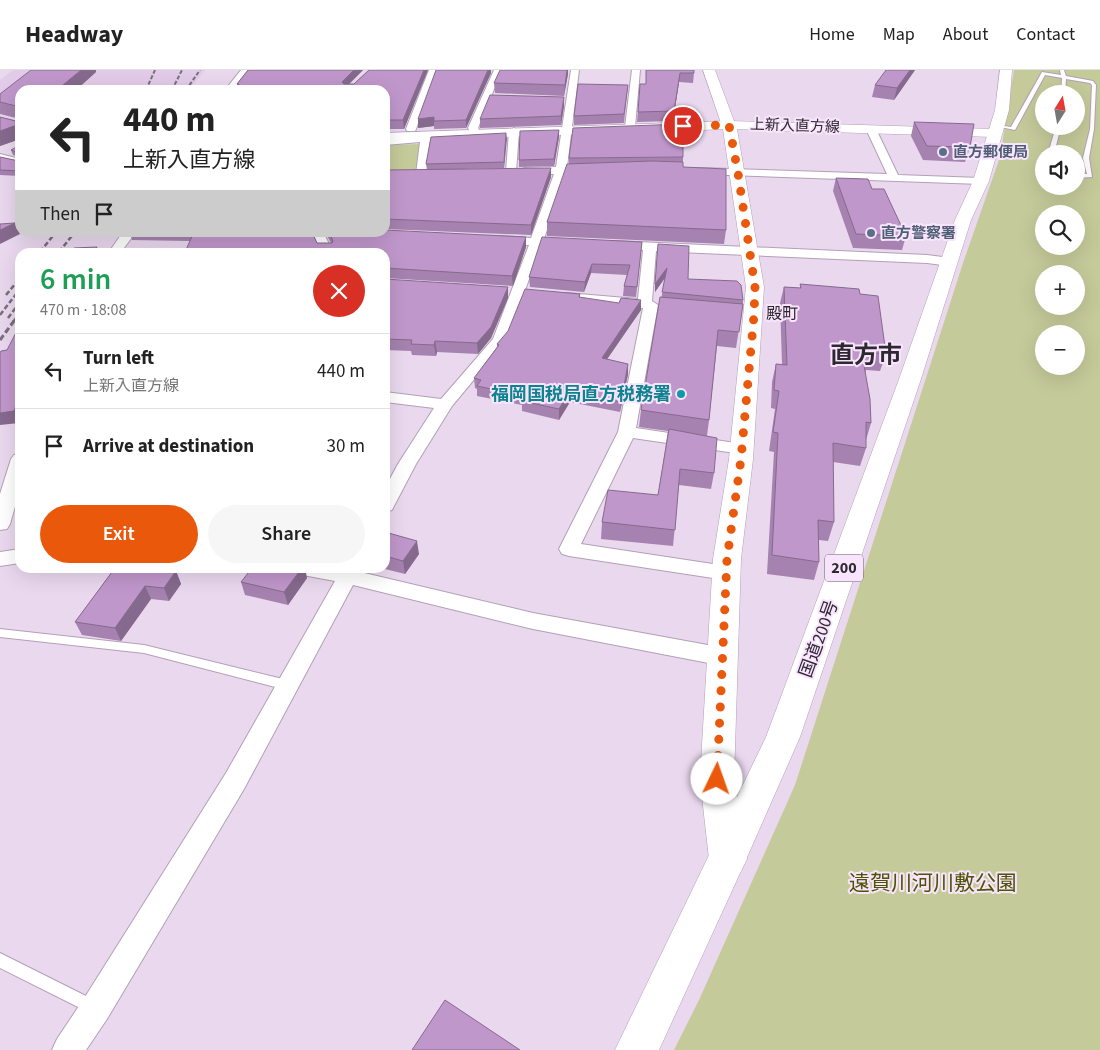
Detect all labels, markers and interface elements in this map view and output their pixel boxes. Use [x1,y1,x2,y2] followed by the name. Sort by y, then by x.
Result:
[25,17,123,52] text: Headway
[809,22,855,47] text: Home
[883,22,915,47] text: Map
[943,22,988,47] text: About
[1016,22,1075,47] text: Contact
[1035,85,1085,135] north arrow
[1035,85,1085,375] map controls
[123,95,215,145] text: 440 m
[40,105,105,170] icon: left
[662,105,704,147] pin
[669,112,697,140] icon: arrive
[750,114,840,138] street label: 上新入直方線
[953,142,1028,163] place label: 直方郵便局
[123,144,255,176] text: 上新入直方線
[1035,145,1085,195] button: sound
[937,146,949,158] marker: 直方郵便局
[90,200,118,228] icon: arrive
[40,201,80,228] text: Then
[1035,205,1085,255] button: search
[881,223,956,244] place label: 直方警察署
[865,227,877,239] marker: 直方警察署
[40,258,111,301] text: 6 min
[313,265,365,317] button: close
[1035,265,1085,315] button: +
[40,299,127,321] text: 470 m · 18:08
[766,303,798,325] district label: 殿町
[1035,325,1085,375] button: −
[830,338,902,373] district label: 直方市
[83,345,154,372] text: Turn left
[40,357,68,385] icon: left
[317,358,365,385] text: 440 m
[83,375,179,397] text: 上新入直方線
[491,382,671,407] place label: 福岡国税局直方税務署
[675,388,687,400] marker: 福岡国税局直方税務署
[40,432,68,460] icon: arrive
[83,433,254,460] text: Arrive at destination
[327,433,365,460] text: 30 m
[40,505,198,563] button: Exit
[208,505,365,563] button: Share
[825,554,863,582] road number: 200
[793,597,845,681] street label: 国道200号
[690,752,742,804] position arrow
[849,868,1017,898] park label: 遠賀川河川敷公園

